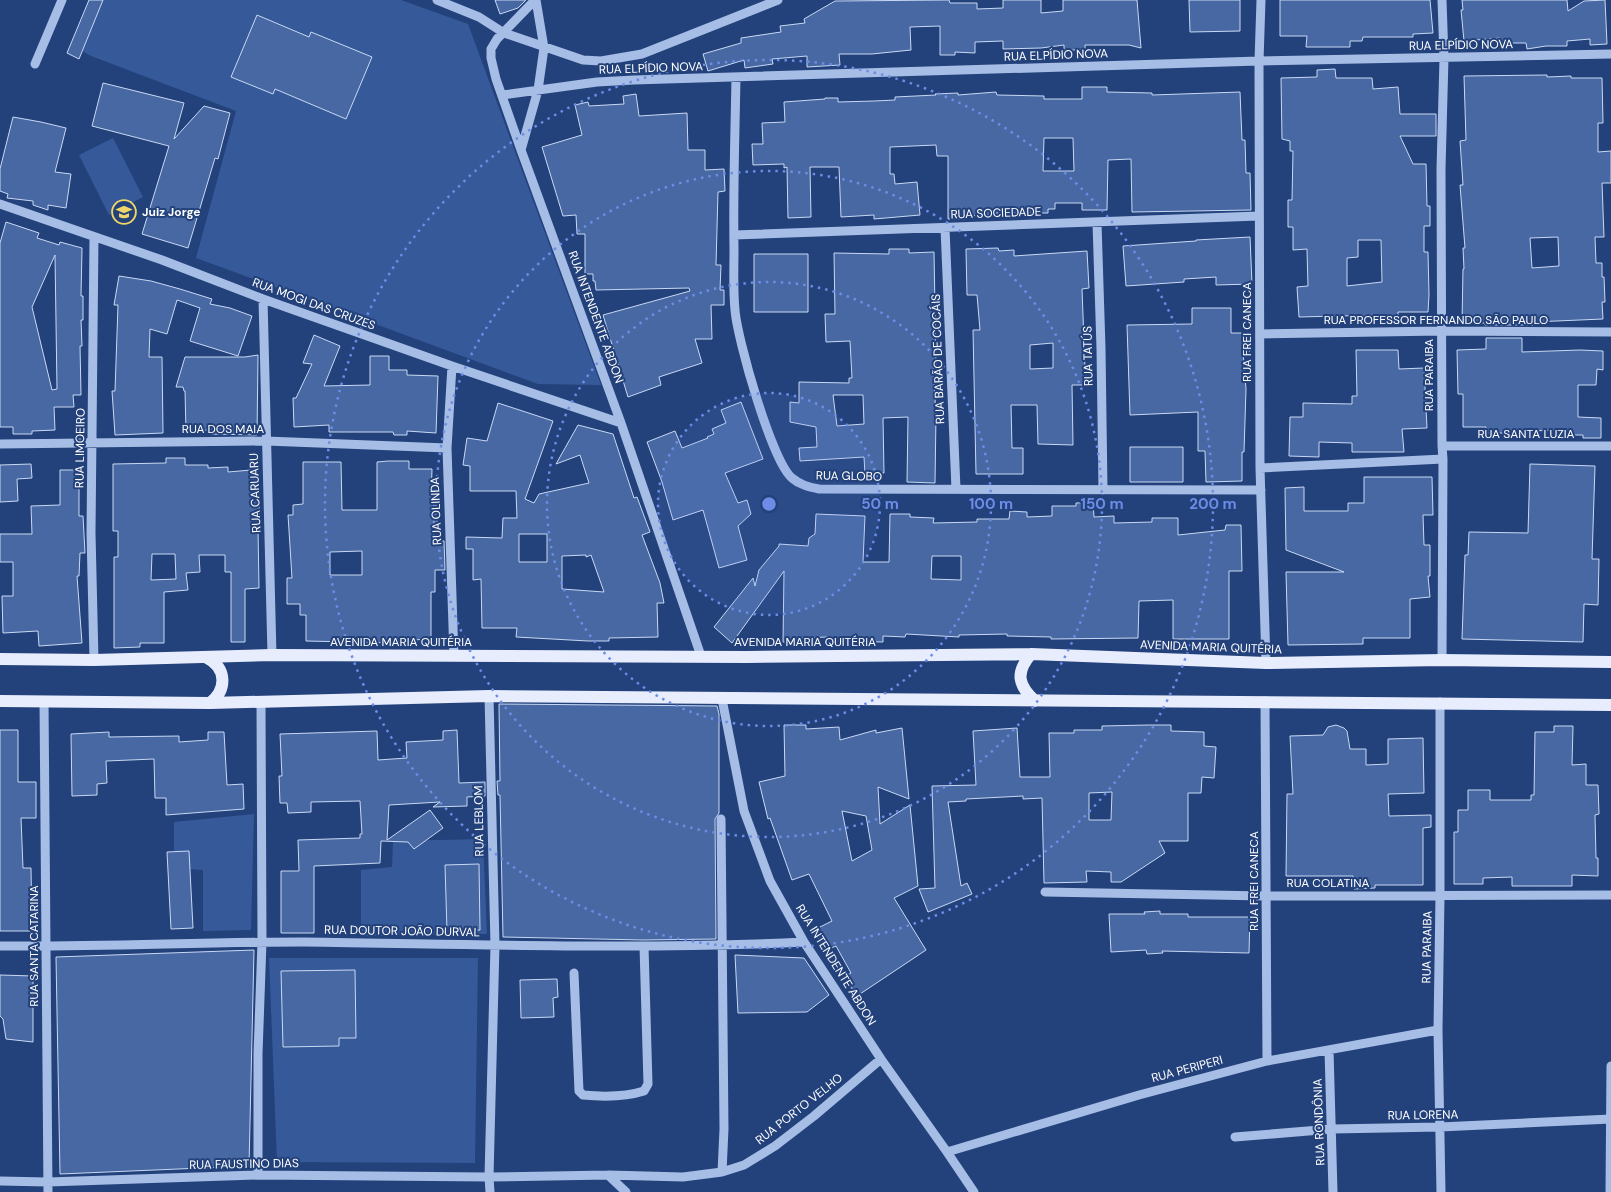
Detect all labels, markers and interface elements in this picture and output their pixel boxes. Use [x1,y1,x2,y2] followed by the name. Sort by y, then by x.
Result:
[1409,36,1513,54] street label: RUA ELPÍDIO NOVA
[1004,45,1108,65] street label: RUA ELPÍDIO NOVA
[599,58,703,78] street label: RUA ELPÍDIO NOVA
[111,199,137,225] school or university icon: Juiz Jorge
[950,203,1042,223] street label: RUA SOCIEDADE
[142,204,201,220] place label: Juiz Jorge
[565,249,627,385] street label: RUA INTENDENTE ABDON
[250,274,378,334] street label: RUA MOGI DAS CRUZES
[1239,282,1255,382] street label: RUA FREI CANECA
[928,294,948,424] street label: RUA BARÃO DE COCÁIS
[1324,312,1548,328] street label: RUA PROFESSOR FERNANDO SÃO PAULO
[1079,326,1097,386] street label: RUA TATÚS
[1421,339,1437,411] street label: RUA PARAIBA
[71,408,89,488] street label: RUA LIMOEIRO
[182,421,264,437] street label: RUA DOS MAIA
[1477,426,1575,442] street label: RUA SANTA LUZIA
[246,453,264,533] street label: RUA CARUARU
[816,467,882,485] street label: RUA GLOBO
[427,477,445,545] street label: RUA OLINDA
[861,494,899,514] text: 50 m
[969,494,1013,514] text: 100 m
[1081,494,1124,514] text: 150 m
[1189,494,1237,514] text: 200 m
[760,495,778,513] centre of rings
[330,634,472,650] street label: AVENIDA MARIA QUITÉRIA
[734,634,876,650] street label: AVENIDA MARIA QUITÉRIA
[1140,637,1282,657] street label: AVENIDA MARIA QUITÉRIA
[470,785,488,857] street label: RUA LEBLOM
[1246,831,1262,931] street label: RUA FREI CANECA
[1287,875,1369,891] street label: RUA COLATINA
[26,885,42,1007] street label: RUA SANTA CATARINA
[792,901,880,1029] street label: RUA INTENDENTE ABDON
[1418,911,1436,983] street label: RUA PARAIBA
[324,922,480,940] street label: RUA DOUTOR JOÃO DURVAL
[1150,1052,1224,1086] street label: RUA PERIPERI
[752,1070,846,1148] street label: RUA PORTO VELHO
[1309,1078,1329,1166] street label: RUA RONDÔNIA
[1387,1106,1459,1124] street label: RUA LORENA
[189,1155,299,1173] street label: RUA FAUSTINO DIAS

